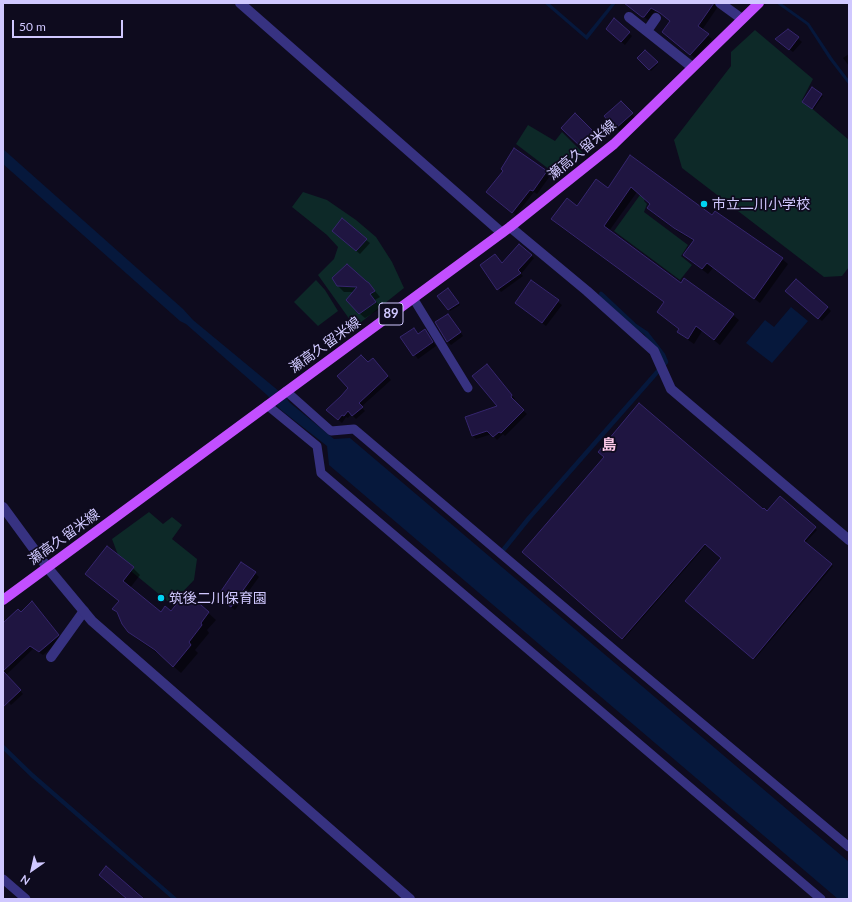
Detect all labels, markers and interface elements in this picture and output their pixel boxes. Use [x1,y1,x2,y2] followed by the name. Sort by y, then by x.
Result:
[14,12,125,38] scale bar
[19,19,46,34] text: 50 m
[544,117,620,183] street label: 瀬高久留米線
[712,196,810,212] place label: 市立二川小学校
[699,199,709,209] marker: 市立二川小学校
[379,303,403,325] road number: 89
[286,314,364,376] street label: 瀬高久留米線
[602,436,616,454] district label: 島
[25,506,103,568] street label: 瀬高久留米線
[169,590,267,606] place label: 筑後二川保育園
[156,593,166,603] marker: 筑後二川保育園
[12,850,52,890] north arrow
[18,873,32,888] text: N

